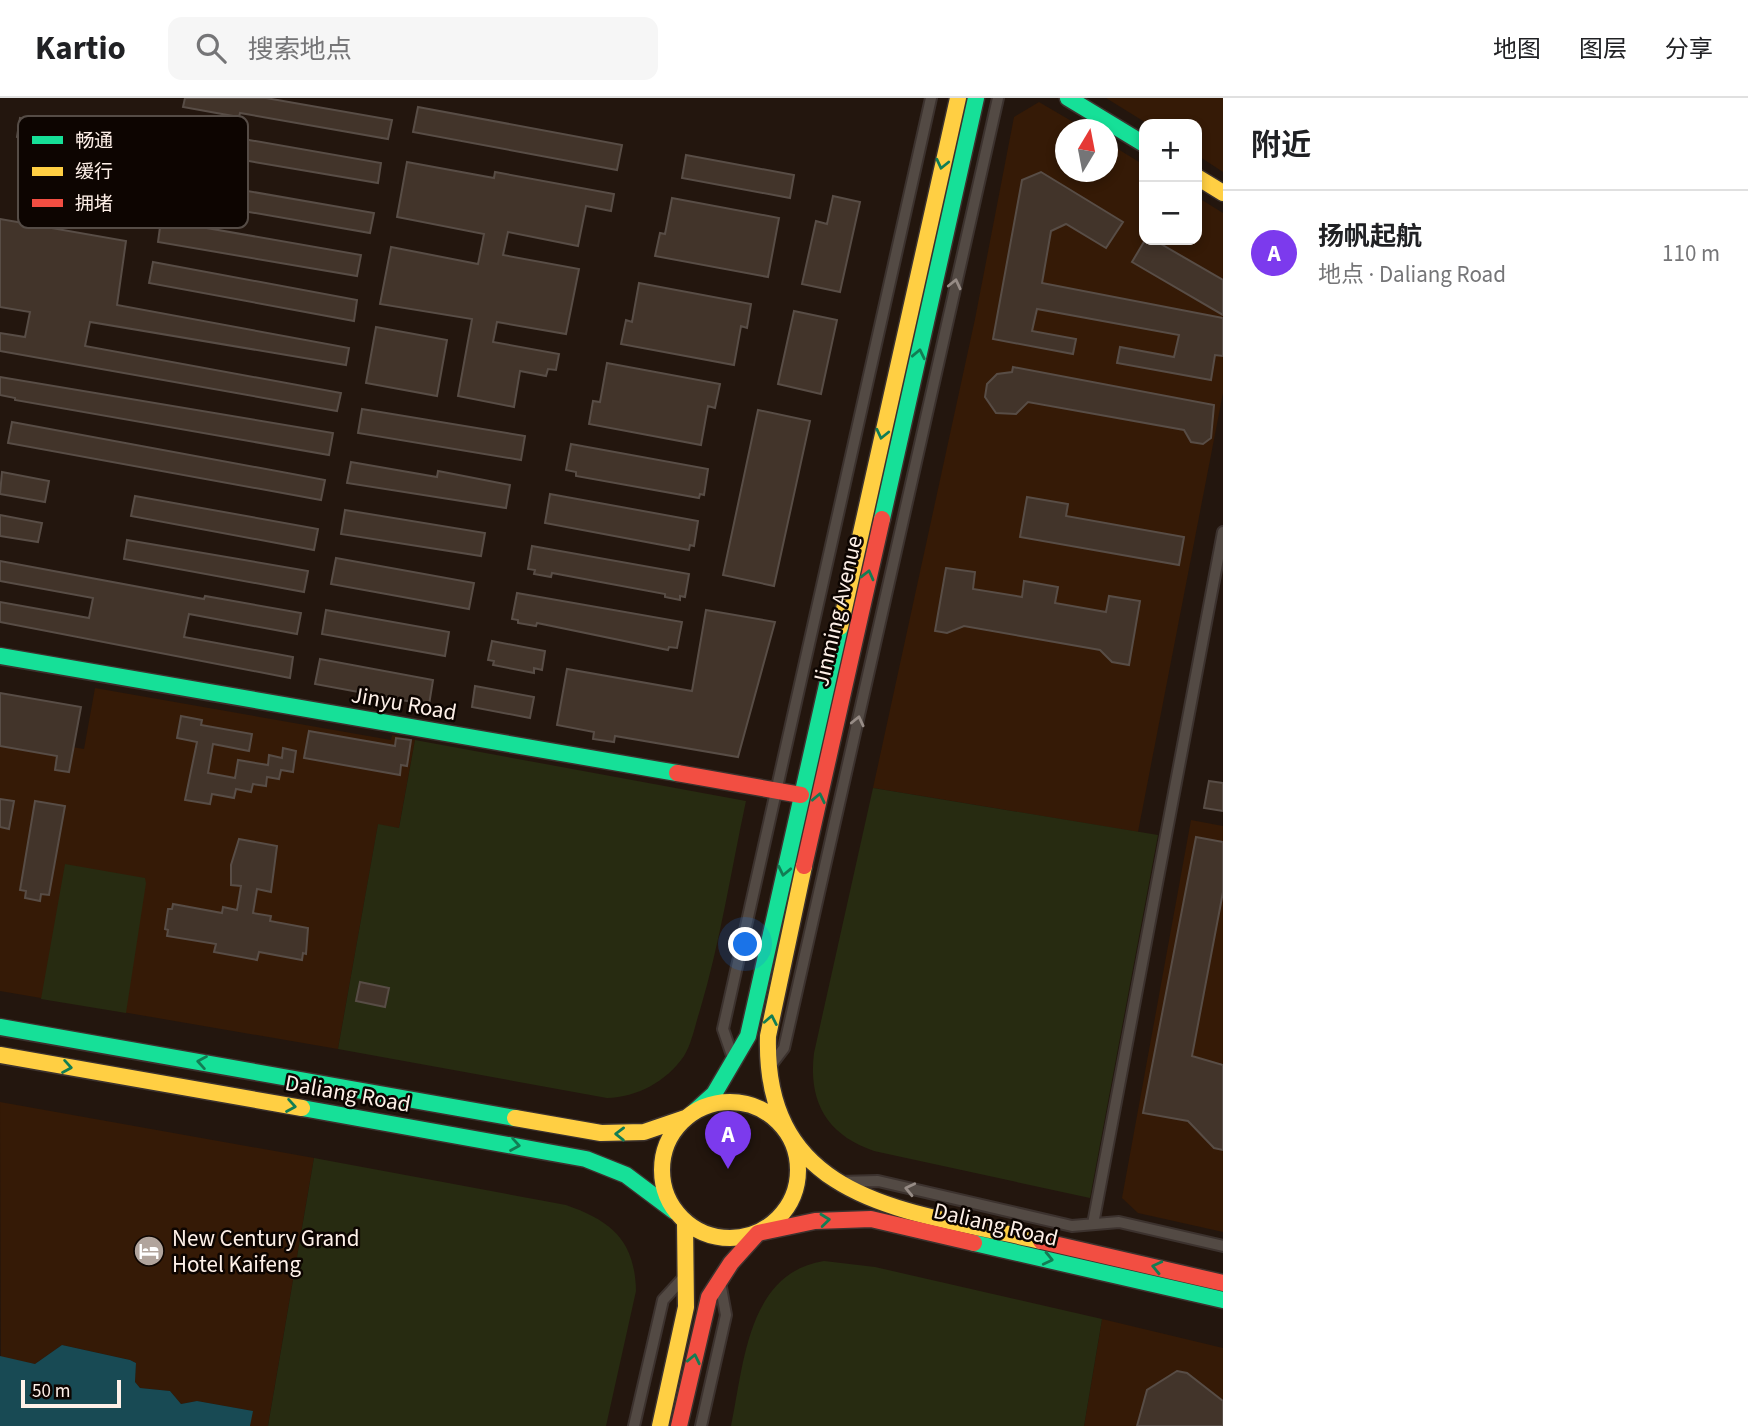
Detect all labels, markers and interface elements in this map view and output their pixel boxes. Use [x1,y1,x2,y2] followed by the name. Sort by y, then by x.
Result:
[168,17,658,80] search box
[35,25,126,72] text: Kartio
[192,29,230,67] icon: search
[248,31,352,68] text: 搜索地点
[1493,32,1541,67] text: 地图
[1579,32,1627,67] text: 图层
[1665,32,1713,67] text: 分享
[18,116,248,228] legend
[1055,119,1118,182] north arrow
[1139,119,1202,245] map controls
[1139,119,1202,182] button: +
[1251,124,1311,167] text: 附近
[75,128,113,155] text: 畅通
[936,158,950,170] one-way arrow
[75,159,113,186] text: 缓行
[1139,182,1202,245] button: −
[75,191,113,218] text: 拥堵
[1318,218,1422,255] text: 扬帆起航
[1267,237,1281,270] text: A
[1662,237,1720,270] text: 110 m
[1318,258,1506,291] text: 地点 · Daliang Road
[947,278,962,290] one-way arrow
[911,348,926,360] one-way arrow
[876,428,891,440] one-way arrow
[804,533,871,690] street label: Jinming Avenue
[860,570,874,582] one-way arrow
[349,678,459,729] street label: Jinyu Road
[849,715,864,727] one-way arrow
[810,792,825,804] one-way arrow
[778,865,792,877] one-way arrow
[728,927,762,961] your location
[763,1014,778,1026] one-way arrow
[197,1055,208,1070] one-way arrow
[61,1059,73,1074] one-way arrow
[283,1066,413,1121] street label: Daliang Road
[285,1098,297,1113] one-way arrow
[705,1111,751,1169] pin: A
[614,1126,625,1141] one-way arrow
[510,1137,521,1152] one-way arrow
[904,1182,916,1197] one-way arrow
[930,1194,1061,1255] street label: Daliang Road
[820,1213,831,1228] one-way arrow
[172,1222,359,1281] place label: New Century Grand Hotel Kaifeng
[132,1234,166,1268] hotel icon: New Century Grand Hotel Kaifeng
[1042,1251,1054,1266] one-way arrow
[1151,1261,1163,1275] one-way arrow
[686,1353,700,1365] one-way arrow
[21,1377,121,1409] scale bar
[32,1378,70,1405] text: 50 m

